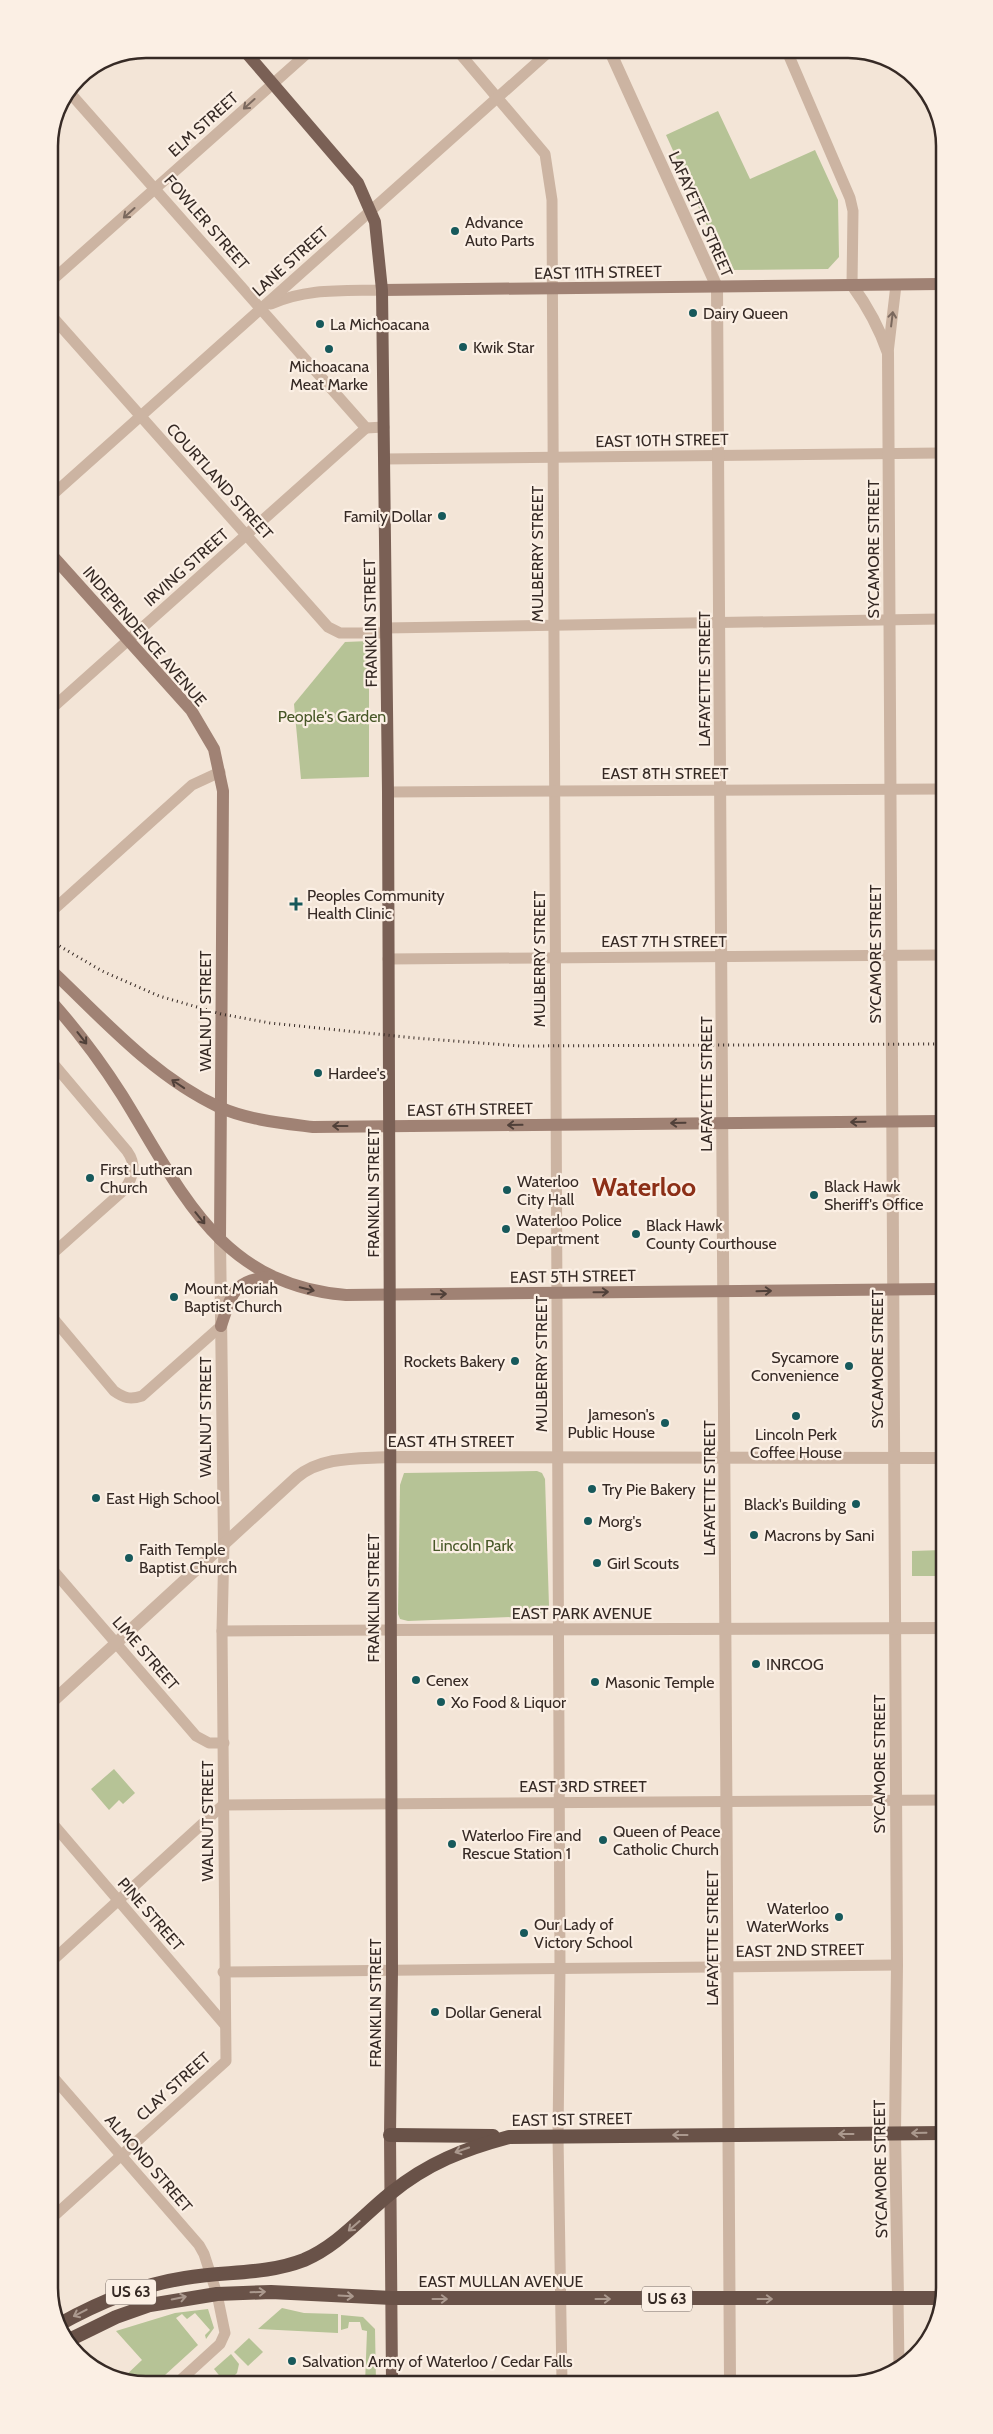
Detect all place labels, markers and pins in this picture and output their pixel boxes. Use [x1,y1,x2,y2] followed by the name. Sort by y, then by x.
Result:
[465,213,535,250] place label: Advance Auto Parts
[449,225,461,237] marker: Advance Auto Parts
[703,304,788,323] place label: Dairy Queen
[687,307,699,319] marker: Dairy Queen
[330,315,430,334] place label: La Michoacana
[314,318,326,330] marker: La Michoacana
[473,338,535,357] place label: Kwik Star
[457,341,469,353] marker: Kwik Star
[323,343,335,355] marker: Michoacana Meat Marke
[289,357,369,394] place label: Michoacana Meat Marke
[343,507,433,526] place label: Family Dollar
[436,510,448,522] marker: Family Dollar
[307,886,445,923] place label: Peoples Community Health Clinic
[289,897,303,911] marker: Peoples Community Health Clinic
[328,1064,386,1083] place label: Hardee's
[312,1067,324,1079] marker: Hardee's
[100,1160,192,1197] place label: First Lutheran Church
[84,1172,96,1184] marker: First Lutheran Church
[517,1172,579,1209] place label: Waterloo City Hall
[824,1177,924,1214] place label: Black Hawk Sheriff's Office
[501,1184,513,1196] marker: Waterloo City Hall
[808,1189,820,1201] marker: Black Hawk Sheriff's Office
[516,1211,622,1248] place label: Waterloo Police Department
[646,1216,777,1253] place label: Black Hawk County Courthouse
[500,1223,512,1235] marker: Waterloo Police Department
[630,1228,642,1240] marker: Black Hawk County Courthouse
[184,1279,282,1316] place label: Mount Moriah Baptist Church
[168,1291,180,1303] marker: Mount Moriah Baptist Church
[751,1348,839,1385] place label: Sycamore Convenience
[404,1352,505,1371] place label: Rockets Bakery
[509,1355,521,1367] marker: Rockets Bakery
[843,1360,855,1372] marker: Sycamore Convenience
[568,1405,655,1442] place label: Jameson's Public House
[790,1410,802,1422] marker: Lincoln Perk Coffee House
[659,1417,671,1429] marker: Jameson's Public House
[750,1425,842,1462] place label: Lincoln Perk Coffee House
[602,1480,695,1499] place label: Try Pie Bakery
[586,1483,598,1495] marker: Try Pie Bakery
[106,1489,220,1508] place label: East High School
[90,1492,102,1504] marker: East High School
[744,1495,847,1514] place label: Black's Building
[850,1498,862,1510] marker: Black's Building
[598,1512,642,1531] place label: Morg's
[582,1515,594,1527] marker: Morg's
[764,1526,874,1545] place label: Macrons by Sani
[748,1529,760,1541] marker: Macrons by Sani
[139,1540,237,1577] place label: Faith Temple Baptist Church
[123,1552,135,1564] marker: Faith Temple Baptist Church
[607,1554,680,1573] place label: Girl Scouts
[591,1557,603,1569] marker: Girl Scouts
[766,1655,824,1674] place label: INRCOG
[750,1658,762,1670] marker: INRCOG
[426,1671,469,1690] place label: Cenex
[605,1673,715,1692] place label: Masonic Temple
[410,1674,422,1686] marker: Cenex
[589,1676,601,1688] marker: Masonic Temple
[451,1693,567,1712] place label: Xo Food & Liquor
[435,1696,447,1708] marker: Xo Food & Liquor
[613,1822,720,1859] place label: Queen of Peace Catholic Church
[462,1826,581,1863] place label: Waterloo Fire and Rescue Station 1
[597,1834,609,1846] marker: Queen of Peace Catholic Church
[446,1838,458,1850] marker: Waterloo Fire and Rescue Station 1
[746,1899,829,1936] place label: Waterloo WaterWorks
[833,1911,845,1923] marker: Waterloo WaterWorks
[534,1915,633,1952] place label: Our Lady of Victory School
[518,1927,530,1939] marker: Our Lady of Victory School
[445,2003,542,2022] place label: Dollar General
[429,2006,441,2018] marker: Dollar General
[302,2352,573,2371] place label: Salvation Army of Waterloo / Cedar Falls
[286,2355,298,2367] marker: Salvation Army of Waterloo / Cedar Falls

